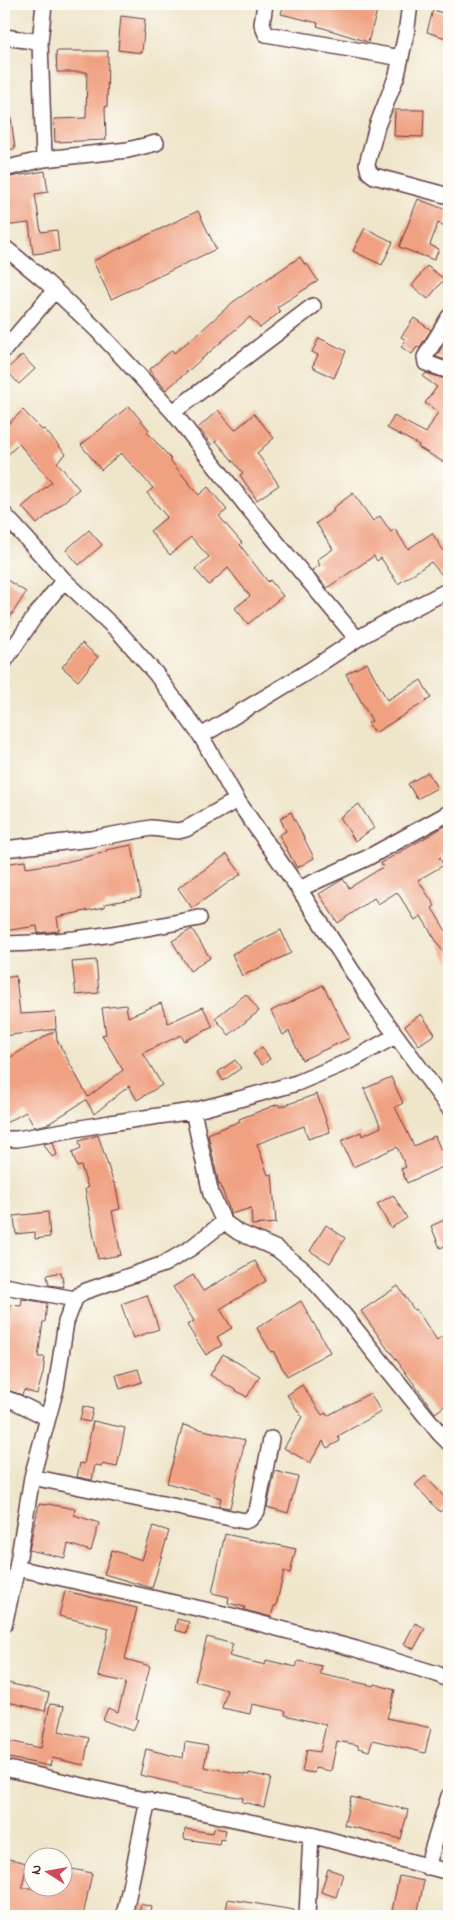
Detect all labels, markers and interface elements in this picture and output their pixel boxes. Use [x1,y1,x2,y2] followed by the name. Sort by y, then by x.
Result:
[22,1848,72,1898] north arrow
[26,1863,48,1876] text: N

